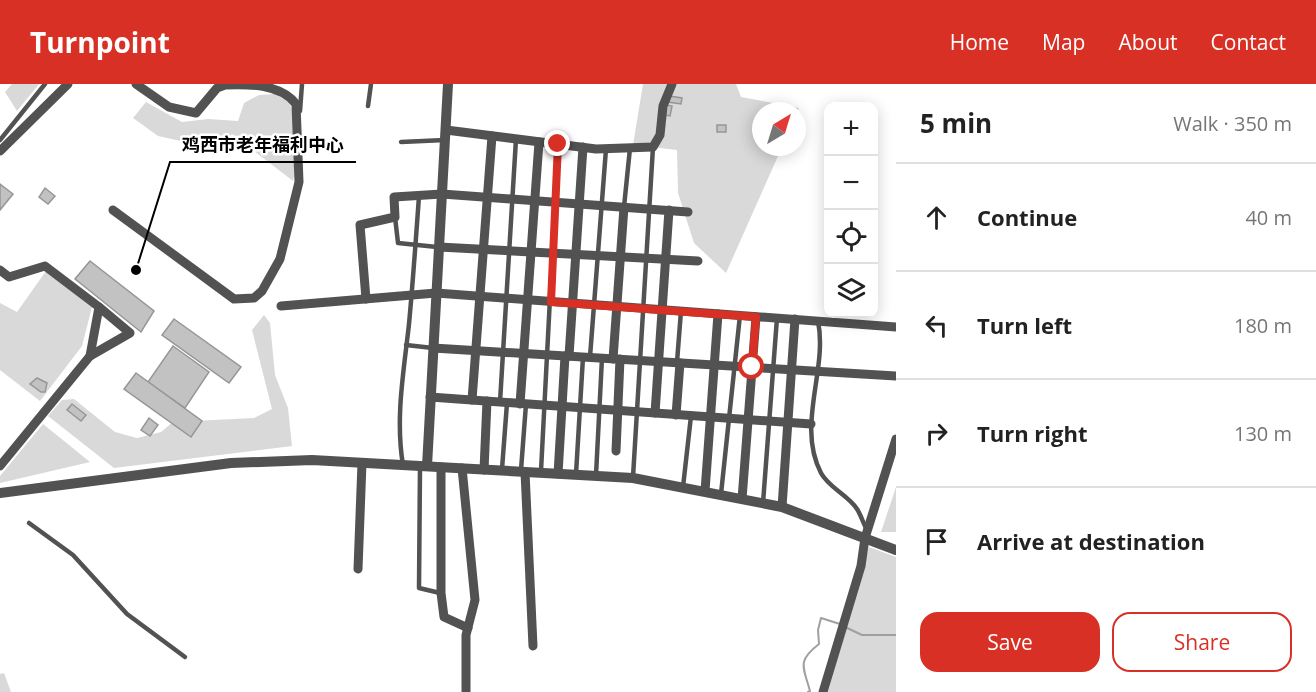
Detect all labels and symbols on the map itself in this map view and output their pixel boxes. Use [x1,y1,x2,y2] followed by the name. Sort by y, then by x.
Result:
[752,102,806,156] north arrow
[170,126,356,162] callout: 鸡西市老年福利中心
[544,130,570,156] route end
[182,132,344,156] text: 鸡西市老年福利中心
[738,353,764,379] route start

